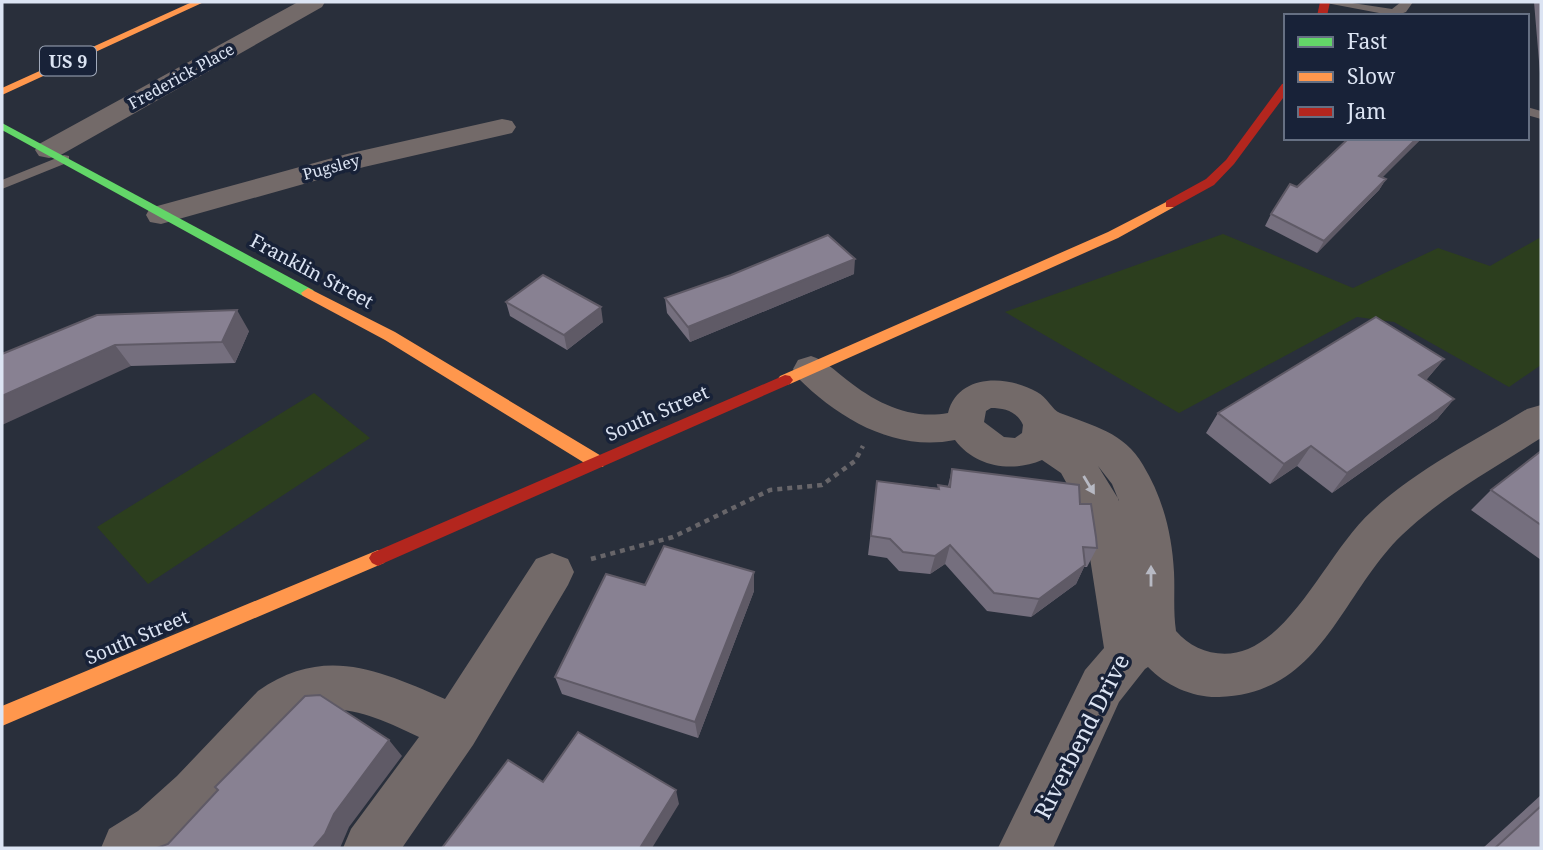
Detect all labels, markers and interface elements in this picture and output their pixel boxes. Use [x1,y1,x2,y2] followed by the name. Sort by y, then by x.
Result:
[1284,14,1529,140] legend
[1347,27,1387,55] text: Fast
[124,38,238,114] street label: Frederick Place
[40,46,96,76] road number: US 9
[1347,62,1396,90] text: Slow
[1346,97,1386,125] text: Jam
[300,149,363,185] street label: Pugsley
[246,228,378,315] street label: Franklin Street
[601,379,713,447] street label: South Street
[1083,475,1096,494] one-way arrow
[1145,565,1157,587] one-way arrow
[81,603,193,670] street label: South Street
[1026,648,1136,824] street label: Riverbend Drive

